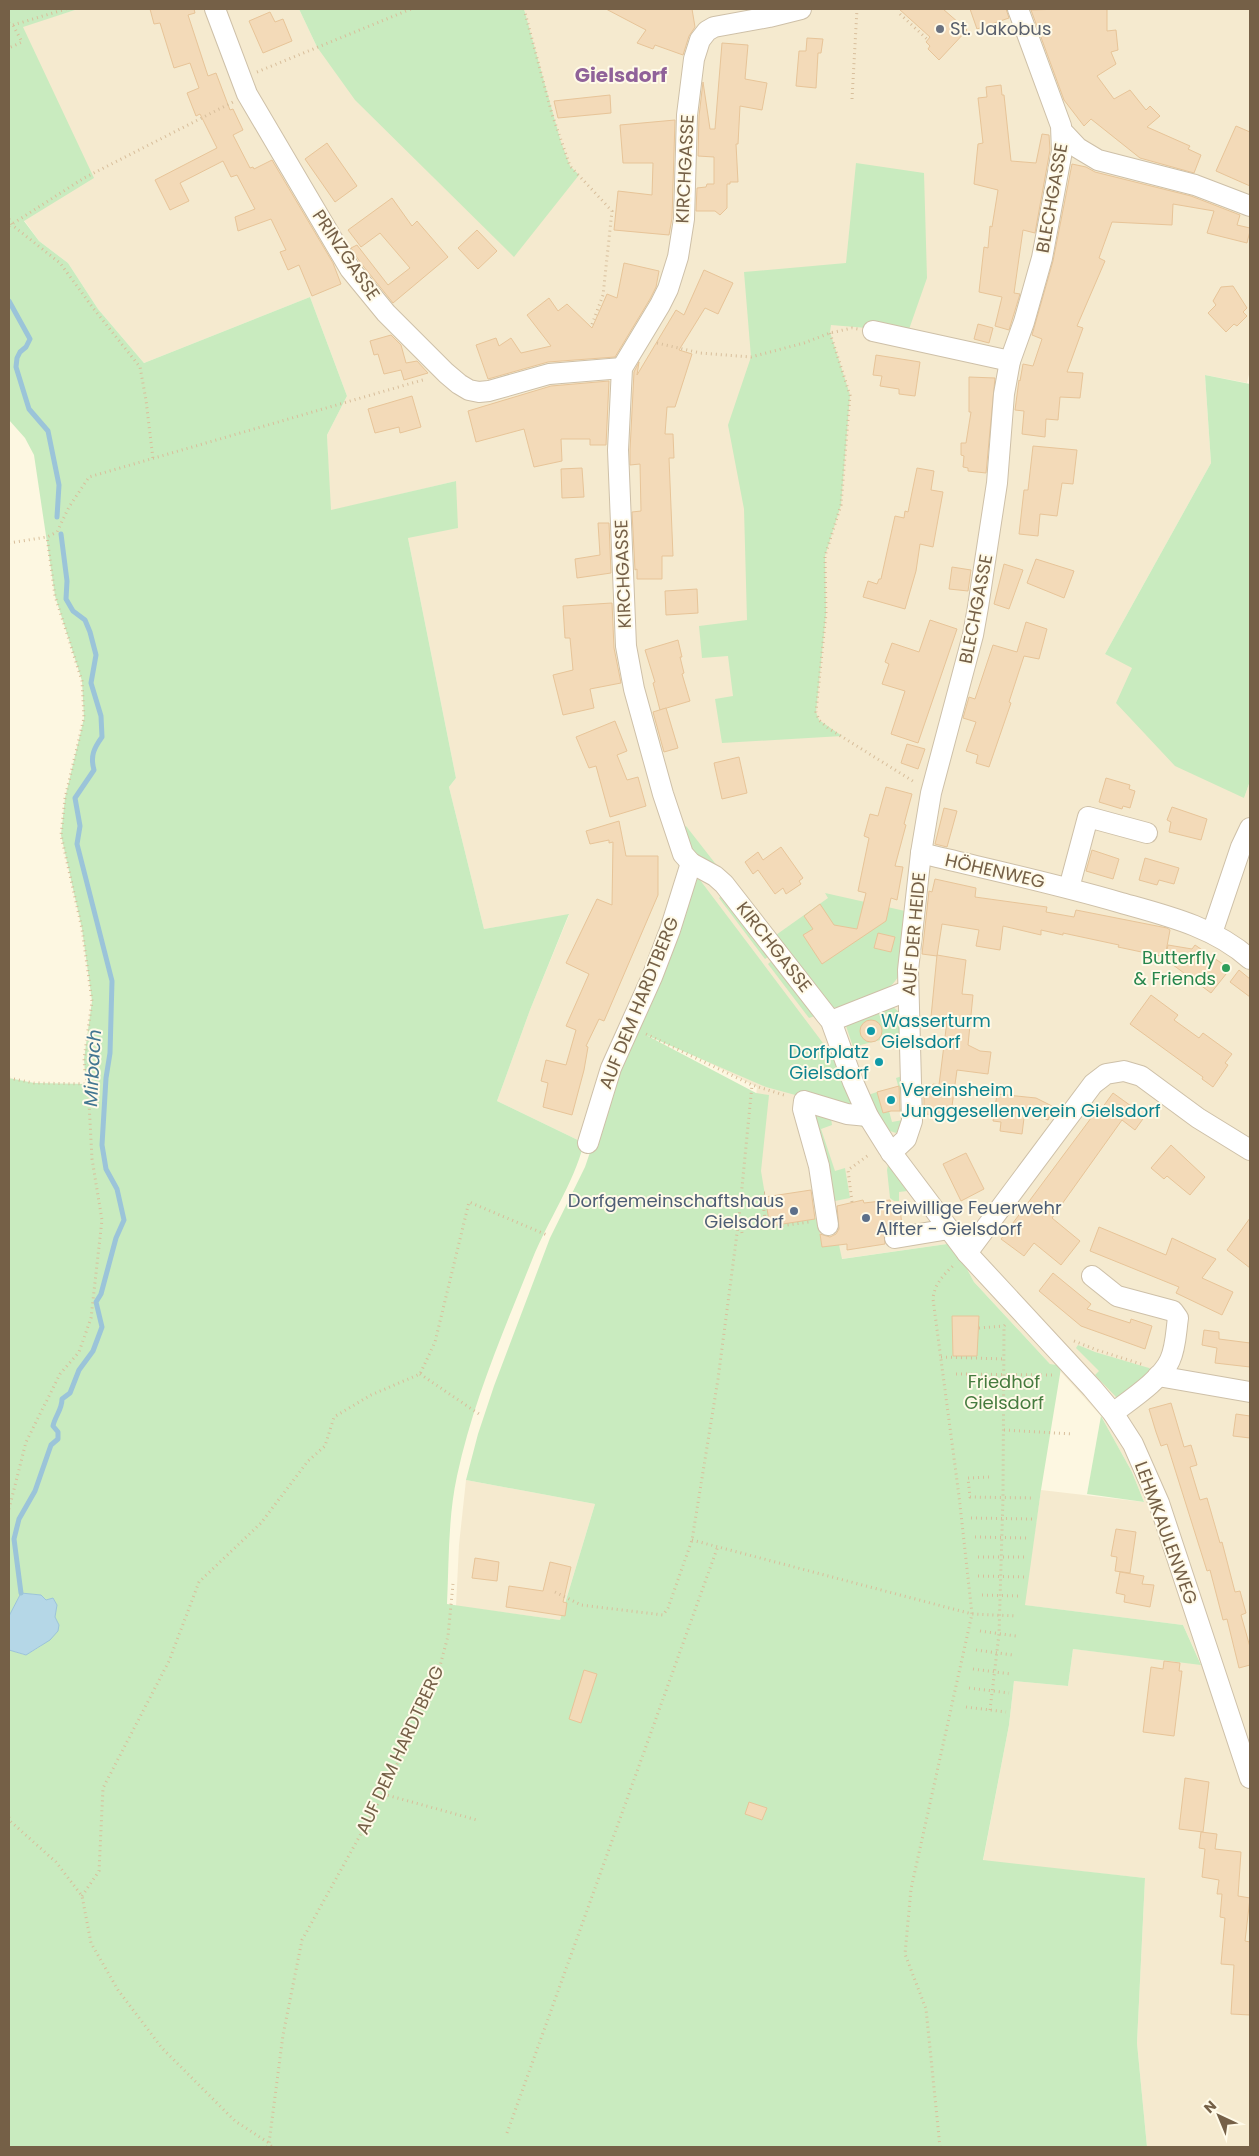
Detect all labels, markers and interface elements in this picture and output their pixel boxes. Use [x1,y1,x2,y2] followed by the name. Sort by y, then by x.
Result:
[950,16,1051,41] place label: St. Jakobus
[934,23,946,35] marker: St. Jakobus
[575,61,667,89] district label: Gielsdorf
[669,114,700,224] street label: KIRCHGASSE
[1030,141,1073,255] street label: BLECHGASSE
[307,204,386,305] street label: PRINZGASSE
[608,519,637,629] street label: KIRCHGASSE
[953,552,998,666] street label: BLECHGASSE
[943,847,1048,894] street label: HÖHENWEG
[896,871,931,997] street label: AUF DER HEIDE
[731,896,818,997] street label: KIRCHGASSE
[593,913,685,1093] street label: AUF DEM HARDTBERG
[1133,945,1216,991] place label: Butterfly & Friends
[1220,962,1232,974] marker: Butterfly & Friends
[881,1008,991,1054] place label: Wasserturm Gielsdorf
[865,1025,877,1037] marker: Wasserturm Gielsdorf
[77,1029,108,1107] water label: Mirbach
[789,1039,869,1085] place label: Dorfplatz Gielsdorf
[873,1056,885,1068] marker: Dorfplatz Gielsdorf
[901,1077,1161,1123] place label: Vereinsheim Junggesellenverein Gielsdorf
[885,1094,897,1106] marker: Vereinsheim Junggesellenverein Gielsdorf
[568,1188,784,1234] place label: Dorfgemeinschaftshaus Gielsdorf
[876,1195,1062,1241] place label: Freiwillige Feuerwehr Alfter - Gielsdorf
[788,1205,800,1217] marker: Dorfgemeinschaftshaus Gielsdorf
[860,1212,872,1224] marker: Freiwillige Feuerwehr Alfter - Gielsdorf
[964,1369,1044,1415] park label: Friedhof Gielsdorf
[1129,1458,1204,1608] street label: LEHMKAULENWEG
[349,1661,450,1838] street label: AUF DEM HARDTBERG
[1194,2091,1244,2141] north arrow
[1199,2096,1221,2117] text: N

